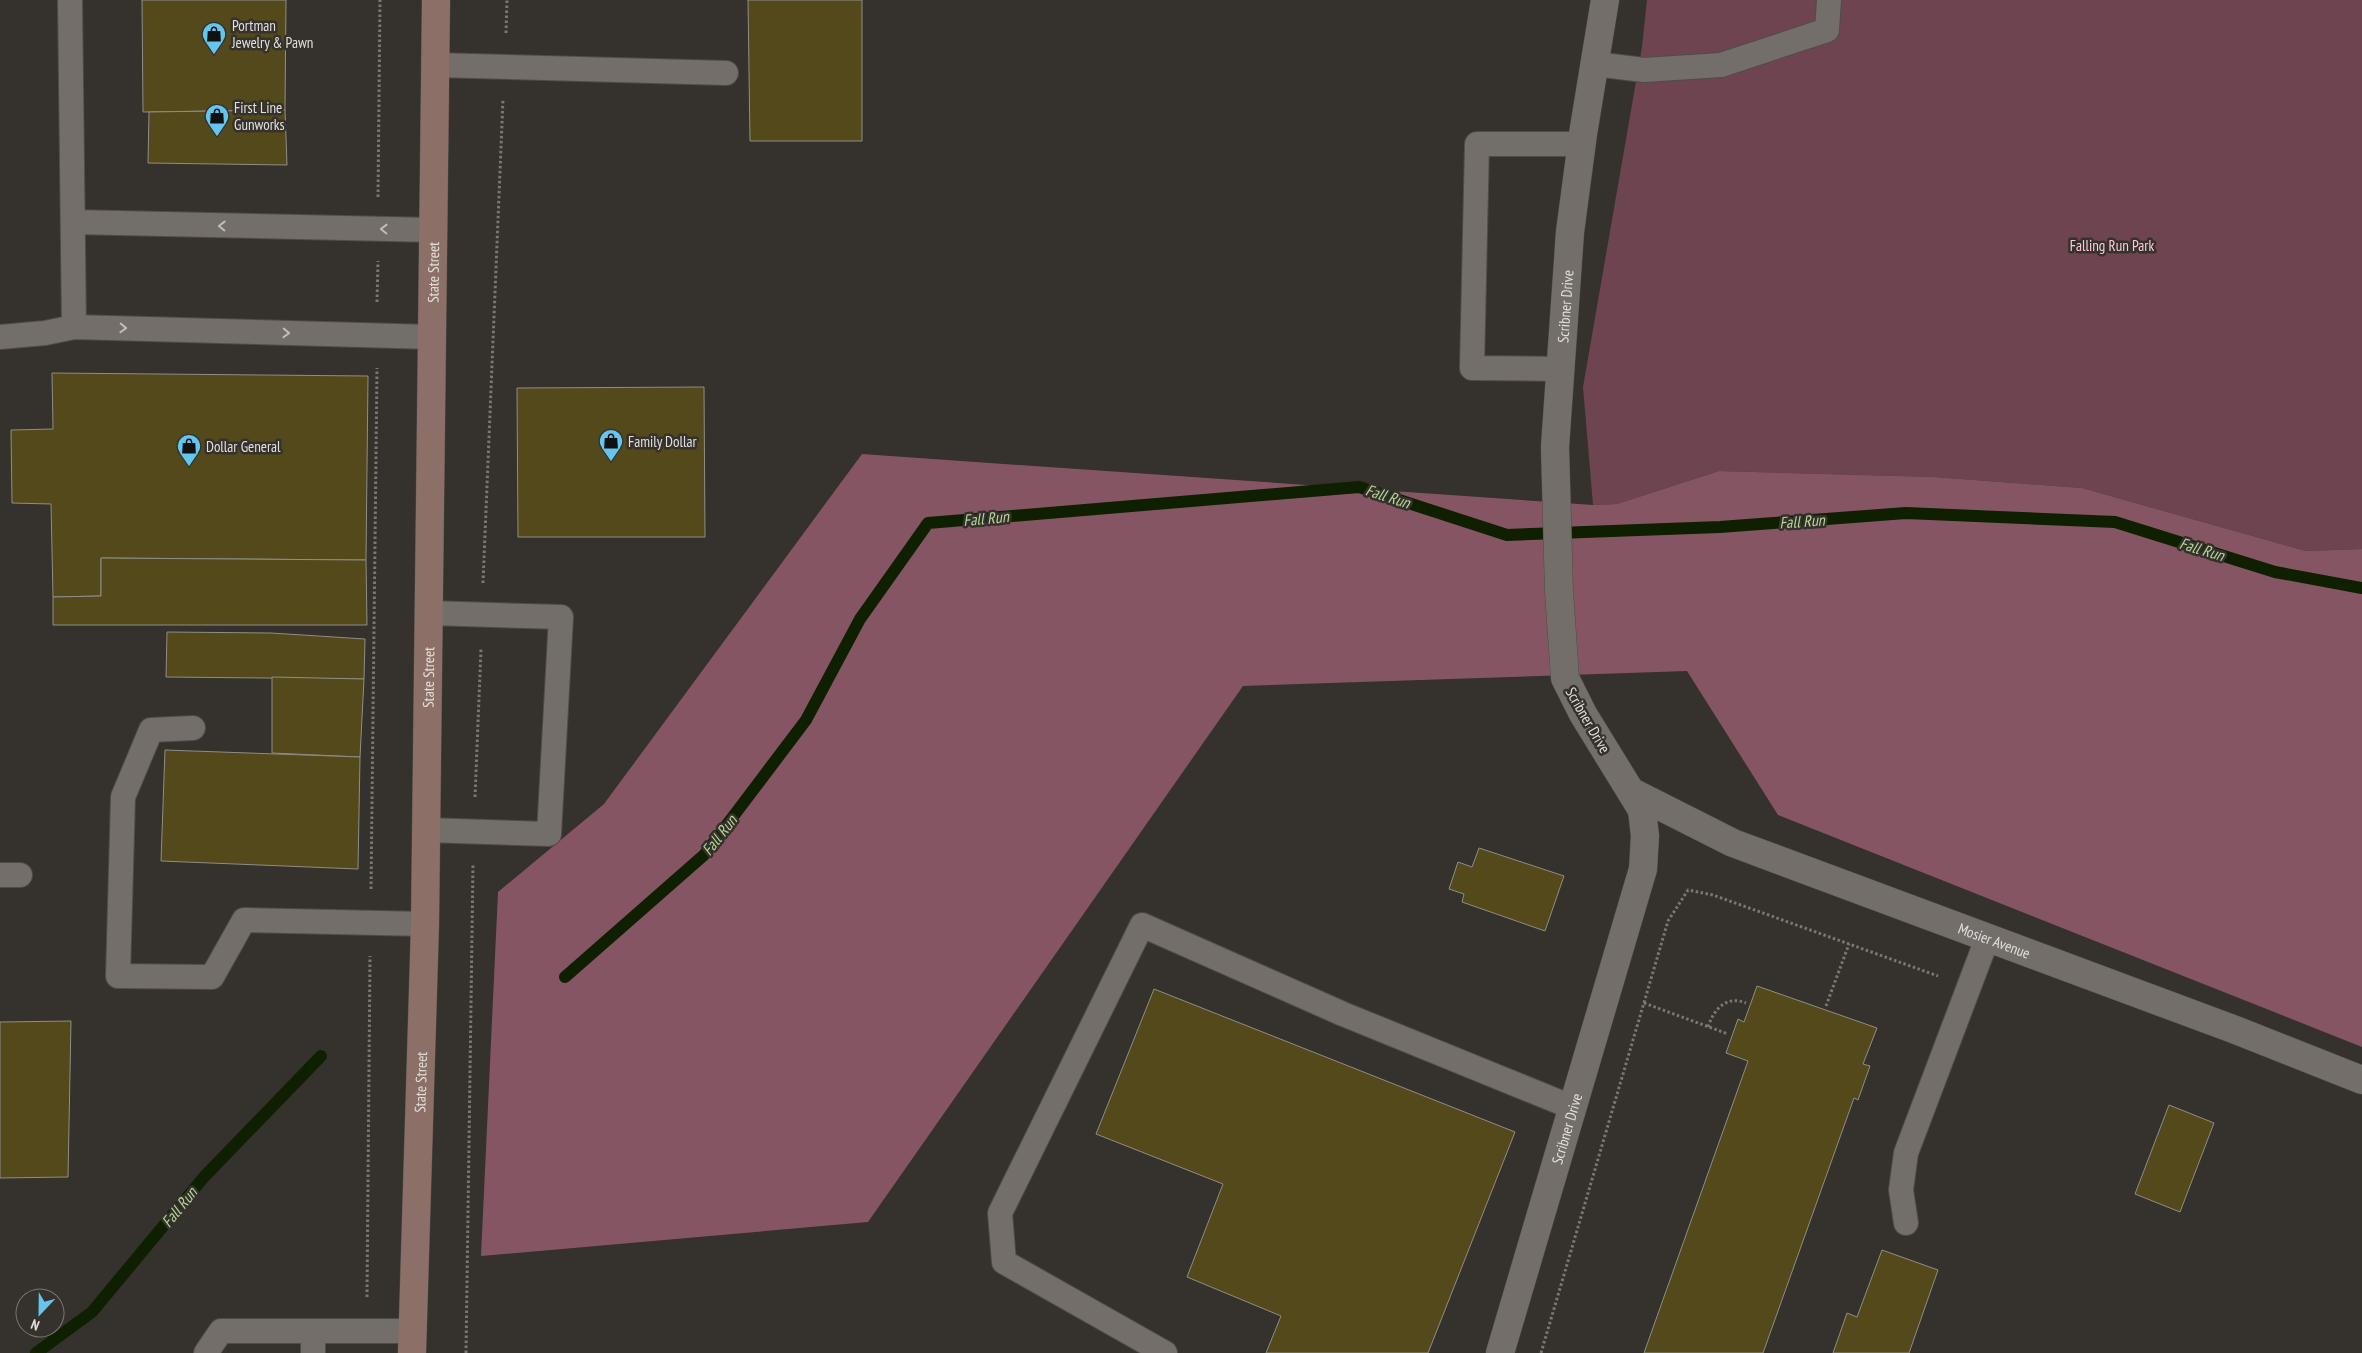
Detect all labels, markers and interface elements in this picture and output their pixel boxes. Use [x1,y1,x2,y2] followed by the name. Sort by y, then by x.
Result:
[231,16,313,52] place label: Portman Jewelry & Pawn
[201,21,227,55] shop icon: Portman Jewelry & Pawn
[234,98,285,134] place label: First Line Gunworks
[204,103,230,137] shop icon: First Line Gunworks
[218,221,226,231] one-way arrow
[380,224,388,235] one-way arrow
[2070,236,2154,255] park label: Falling Run Park
[423,242,443,303] street label: State Street
[1553,269,1577,344] street label: Scribner Drive
[119,323,127,334] one-way arrow
[282,328,290,338] one-way arrow
[598,428,624,462] shop icon: Family Dollar
[628,432,697,451] place label: Family Dollar
[176,433,202,467] shop icon: Dollar General
[206,437,281,456] place label: Dollar General
[1363,479,1414,513] water label: Fall Run
[962,506,1011,530] water label: Fall Run
[1779,509,1826,533] water label: Fall Run
[2177,533,2228,565] water label: Fall Run
[418,647,438,708] street label: State Street
[1562,684,1614,756] street label: Scribner Drive
[697,810,741,859] water label: Fall Run
[1956,918,2033,962] street label: Mosier Avenue
[410,1051,431,1113] street label: State Street
[1547,1091,1586,1166] street label: Scribner Drive
[157,1182,202,1231] water label: Fall Run
[15,1288,65,1338] north arrow
[28,1315,42,1335] text: N

